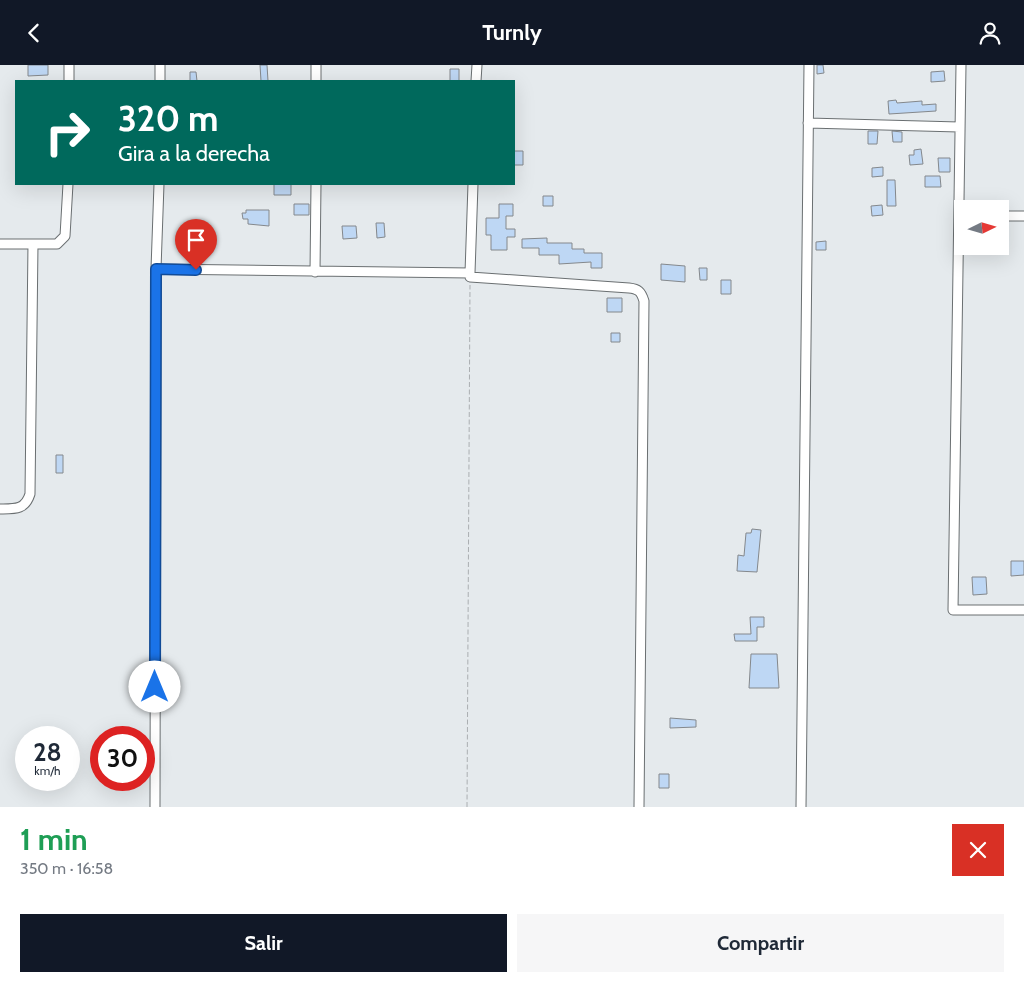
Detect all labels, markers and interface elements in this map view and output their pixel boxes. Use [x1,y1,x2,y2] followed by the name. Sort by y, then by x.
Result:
[20,19,48,47] icon: back
[482,19,542,46] text: Turnly
[976,19,1004,47] icon: person
[118,97,218,140] text: 320 m
[35,100,100,165] icon: right
[118,140,270,167] text: Gira a la derecha
[954,200,1009,255] north arrow
[954,200,1009,255] map controls
[175,219,217,270] pin
[182,226,210,254] icon: arrive
[128,660,180,712] position arrow
[90,726,155,791] speed limit sign: 30
[33,737,62,767] text: 28
[34,763,61,778] text: km/h
[20,821,88,858] text: 1 min
[952,824,1004,876] button: close
[20,859,113,878] text: 350 m · 16:58
[20,914,507,972] button: Salir
[517,914,1004,972] button: Compartir

